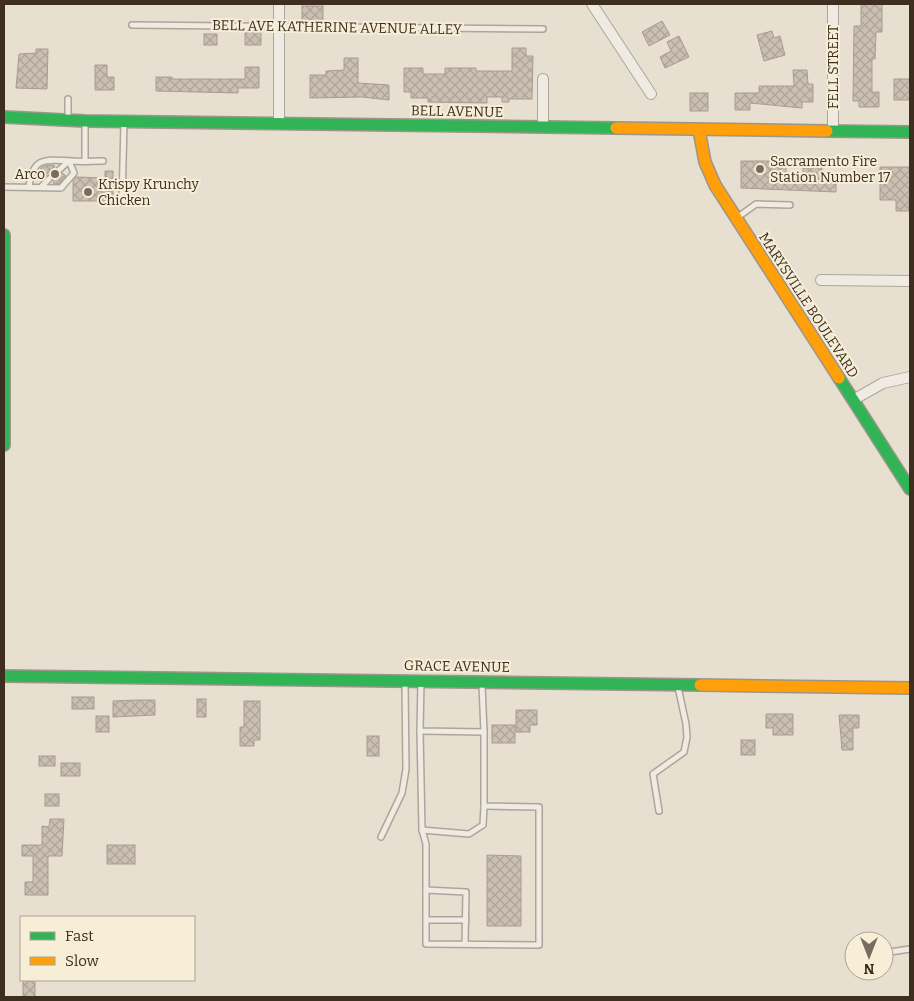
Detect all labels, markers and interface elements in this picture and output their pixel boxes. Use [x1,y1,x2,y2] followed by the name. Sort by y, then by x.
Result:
[212,17,462,38] street label: BELL AVE KATHERINE AVENUE ALLEY
[825,25,842,109] street label: FELL STREET
[411,102,503,121] street label: BELL AVENUE
[770,153,890,186] place label: Sacramento Fire Station Number 17
[754,163,766,175] marker: Sacramento Fire Station Number 17
[15,166,45,183] place label: Arco
[49,168,61,180] marker: Arco
[98,176,199,209] place label: Krispy Krunchy Chicken
[82,186,94,198] marker: Krispy Krunchy Chicken
[755,229,862,381] street label: MARYSVILLE BOULEVARD
[404,657,510,676] street label: GRACE AVENUE
[20,916,195,981] legend
[65,927,94,945] text: Fast
[844,931,894,981] north arrow
[65,952,100,970] text: Slow
[863,960,874,977] text: N

